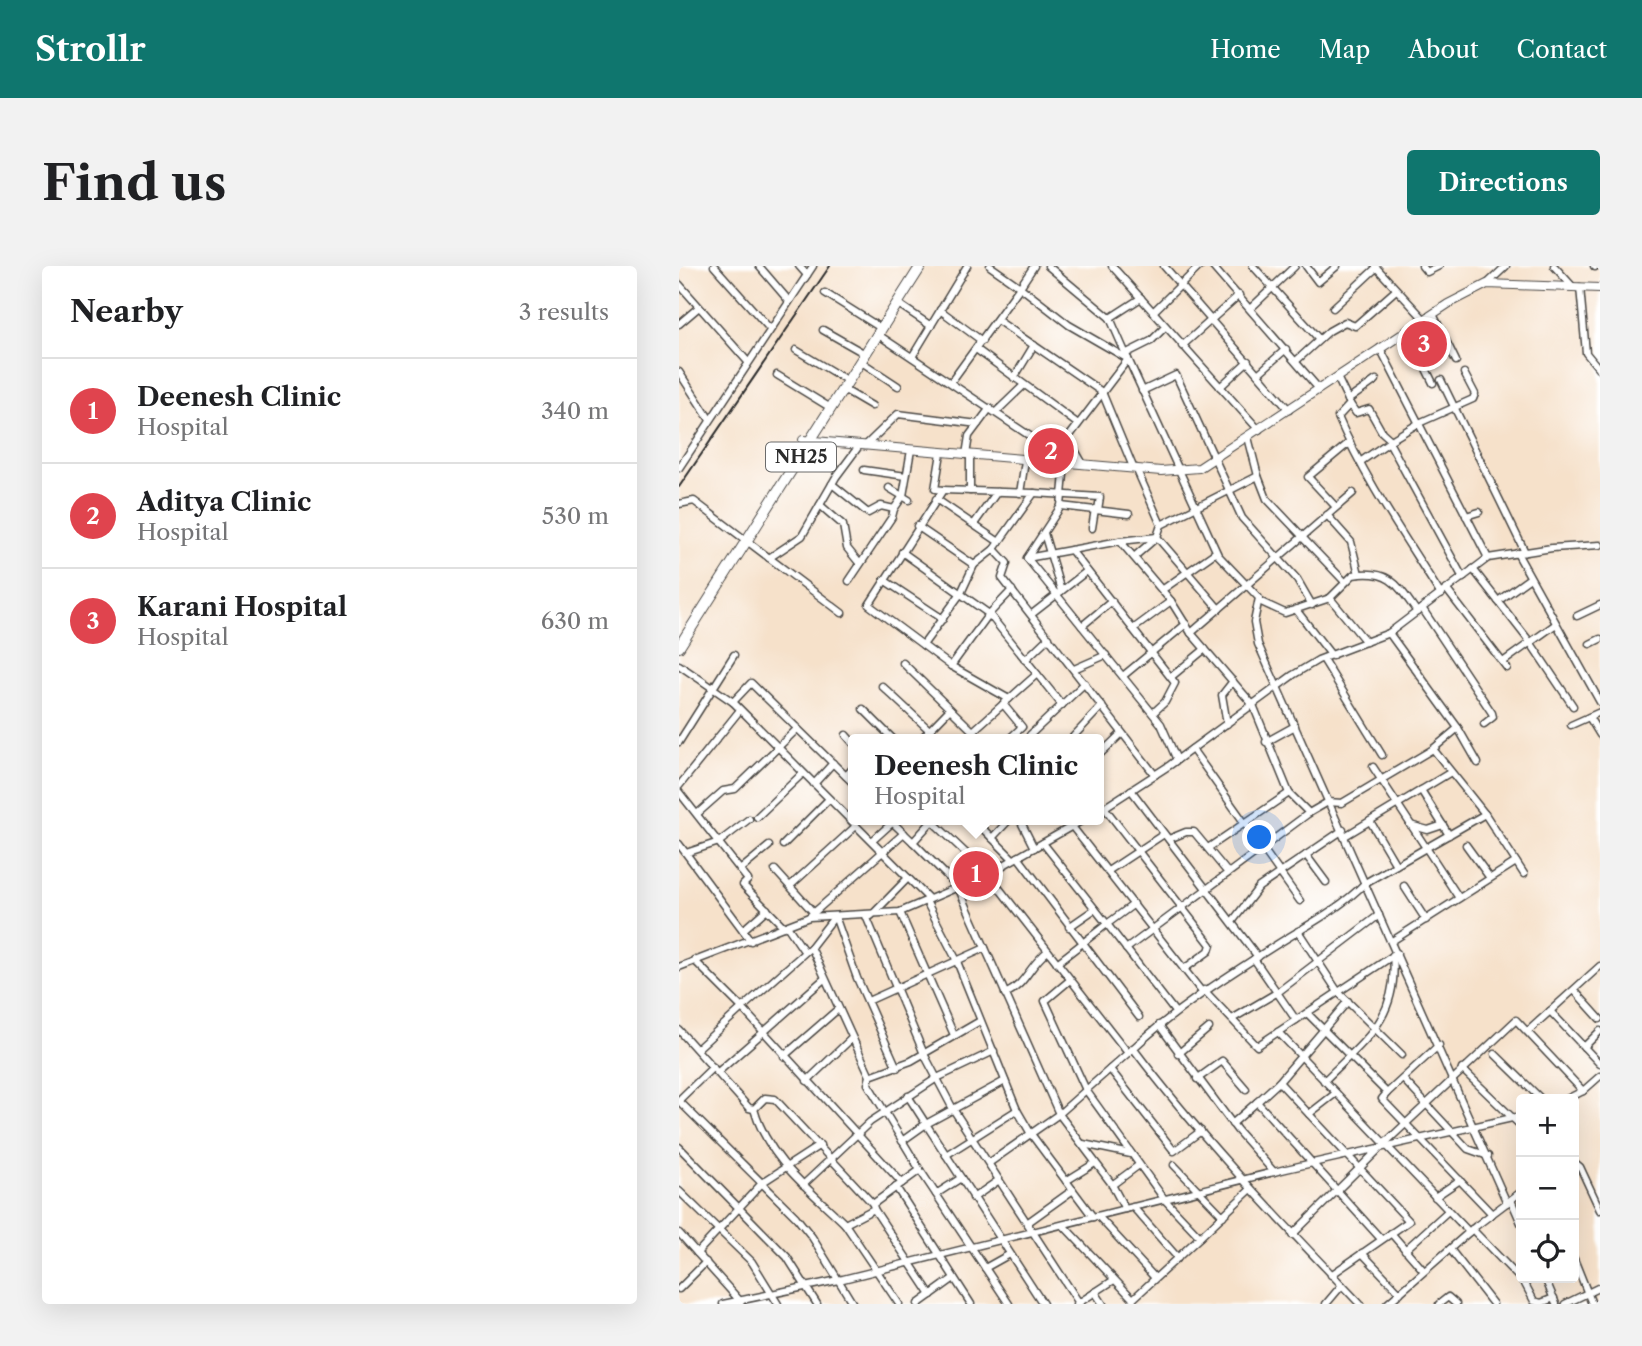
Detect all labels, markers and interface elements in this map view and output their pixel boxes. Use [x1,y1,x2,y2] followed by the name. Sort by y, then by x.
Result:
[35,29,146,70] text: Strollr
[1210,35,1281,64] text: Home
[1319,35,1370,64] text: Map
[1408,35,1479,64] text: About
[1517,35,1607,64] text: Contact
[1407,150,1600,215] button: Directions
[42,152,226,213] text: Find us
[70,293,183,330] text: Nearby
[519,298,609,326] text: 3 results
[1401,318,1447,370] pin: 3
[137,381,341,413] text: Deenesh Clinic
[88,397,98,425] text: 1
[541,397,609,425] text: 340 m
[137,413,229,441] text: Hospital
[1028,425,1074,477] pin: 2
[766,442,836,472] road number: NH25
[137,486,311,518] text: Aditya Clinic
[86,502,100,530] text: 2
[542,502,609,530] text: 530 m
[137,518,229,546] text: Hospital
[137,591,347,623] text: Karani Hospital
[87,607,100,635] text: 3
[541,607,609,635] text: 630 m
[137,623,229,651] text: Hospital
[848,734,1104,825] popup
[874,750,1078,782] text: Deenesh Clinic
[874,782,965,810] text: Hospital
[1242,820,1276,854] your location
[953,848,999,900] pin: 1
[1516,1094,1579,1283] map controls
[1516,1094,1579,1157] button: +
[1516,1157,1579,1220] button: −
[1516,1220,1579,1283] button: locate

